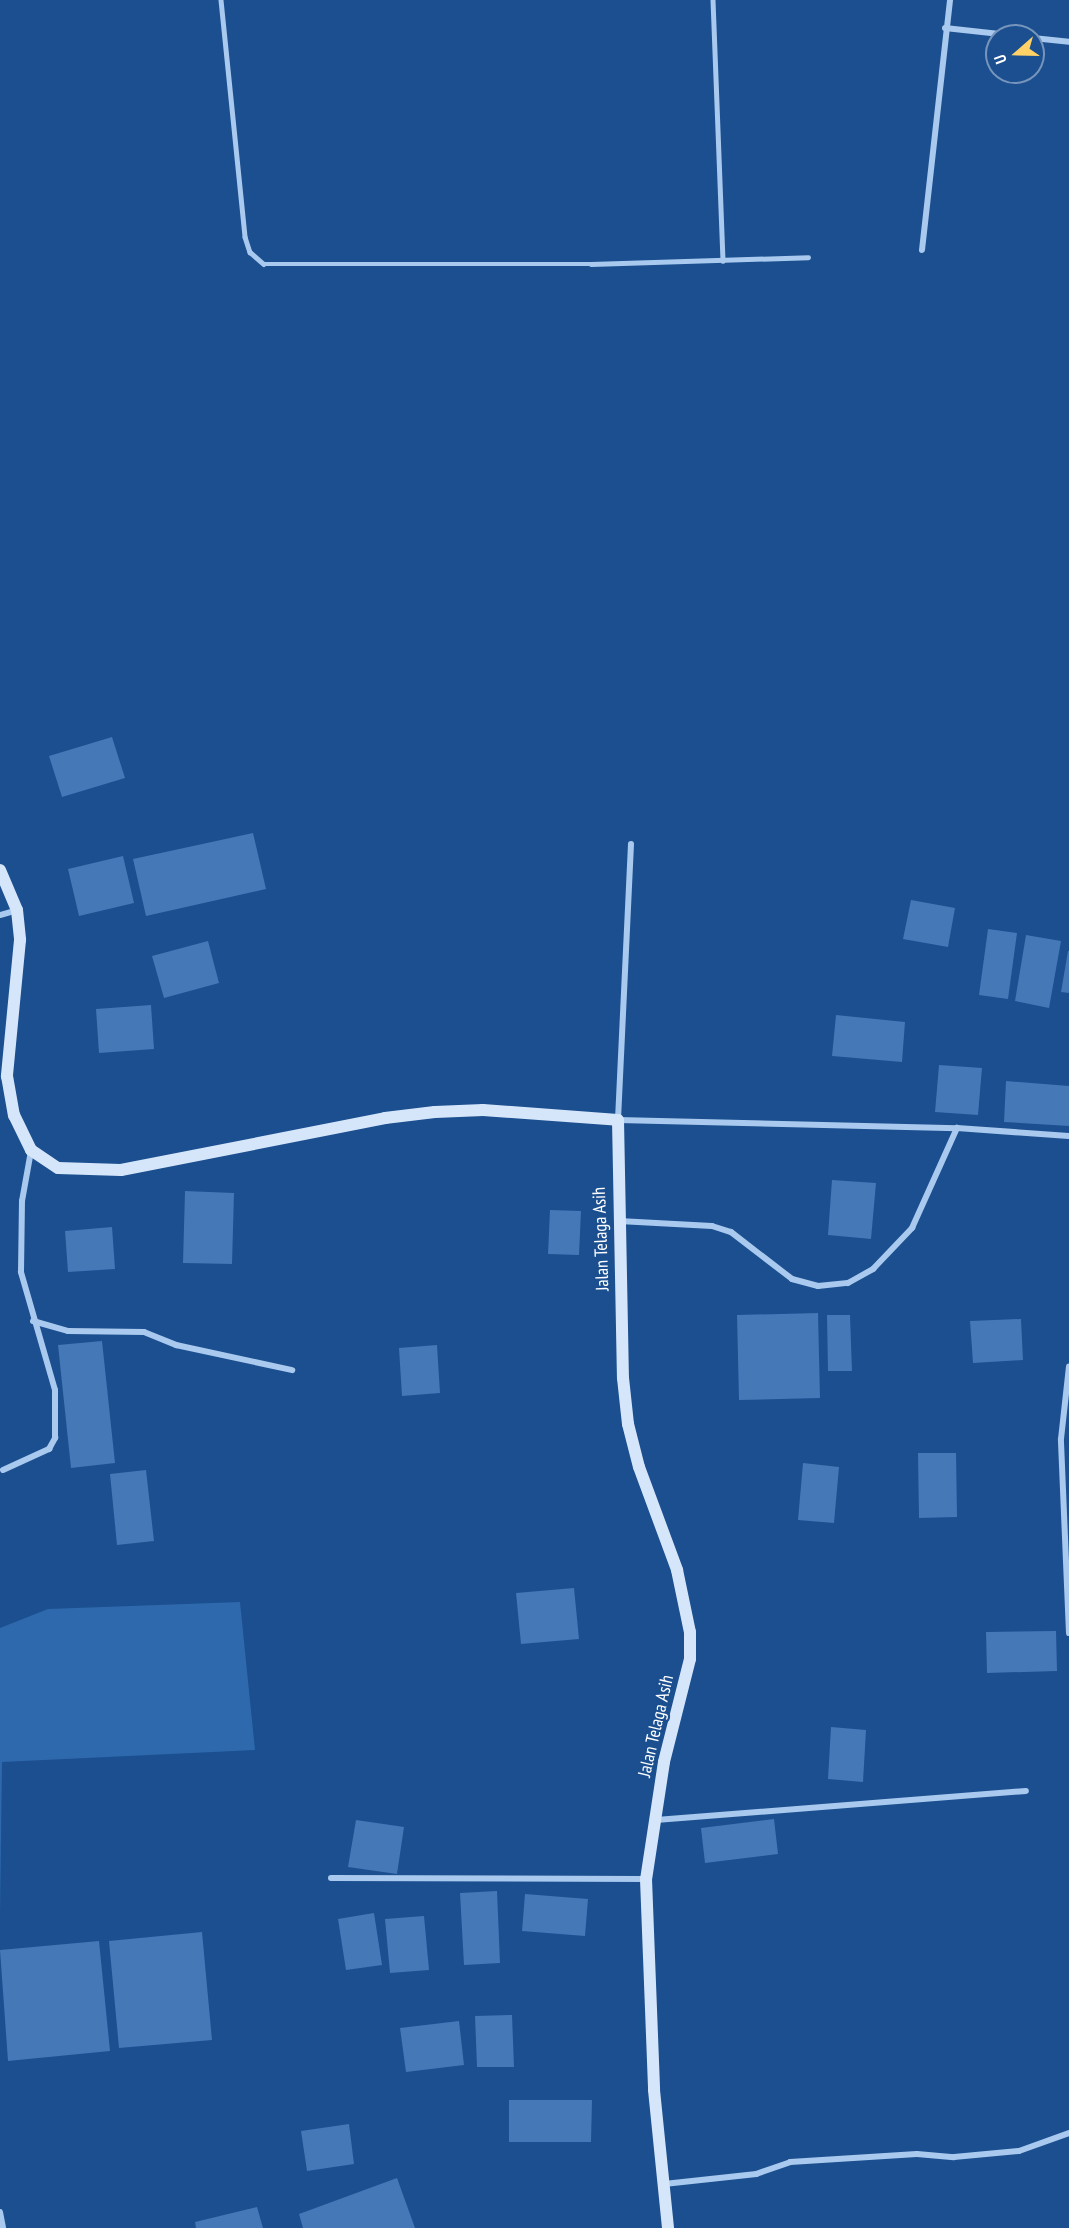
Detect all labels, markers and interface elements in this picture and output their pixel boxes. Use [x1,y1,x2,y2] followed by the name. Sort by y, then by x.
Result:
[985,24,1045,84] north arrow
[989,52,1011,67] text: U
[588,1186,614,1292] street label: Jalan Telaga Asih
[634,1672,678,1780] street label: Jalan Telaga Asih

